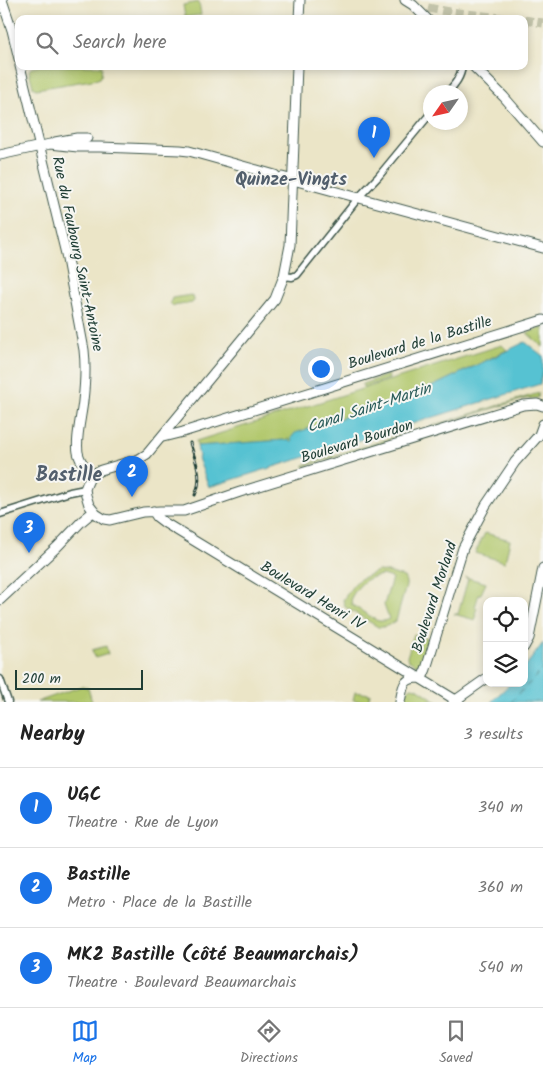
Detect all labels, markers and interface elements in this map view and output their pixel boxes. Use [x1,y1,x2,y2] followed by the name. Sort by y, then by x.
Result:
[15,15,528,70] search box
[73,28,167,58] text: Search here
[33,29,61,57] icon: search
[423,85,468,130] north arrow
[358,117,390,158] pin: 1
[45,154,109,354] street label: Rue du Faubourg Saint-Antoine
[235,166,347,195] district label: Quinze-Vingts
[345,310,495,376] street label: Boulevard de la Bastille
[308,356,334,382] your location
[304,376,436,440] water label: Canal Saint-Martin
[298,413,416,471] street label: Boulevard Bourdon
[116,456,148,497] pin: 2
[36,460,103,492] district label: Bastille
[13,512,45,553] pin: 3
[406,538,464,656] street label: Boulevard Morland
[255,555,370,637] street label: Boulevard Henri IV
[483,597,528,687] map controls
[483,597,528,642] button: locate
[483,642,528,687] button: layers
[15,667,142,690] scale bar
[22,668,61,690] text: 200 m
[20,718,85,751] text: Nearby
[464,722,523,747] text: 3 results
[67,780,101,810] text: UGC
[34,795,38,820] text: 1
[478,795,523,820] text: 340 m
[67,810,218,835] text: Theatre · Rue de Lyon
[67,860,130,890] text: Bastille
[31,875,41,900] text: 2
[478,875,523,900] text: 360 m
[67,890,252,915] text: Metro · Place de la Bastille
[67,940,359,970] text: MK2 Bastille (côté Beaumarchais)
[32,955,40,980] text: 3
[478,955,523,980] text: 540 m
[67,970,296,995] text: Theatre · Boulevard Beaumarchais
[71,1017,99,1069] tab: Map
[240,1017,298,1069] tab: Directions
[439,1017,472,1069] tab: Saved

